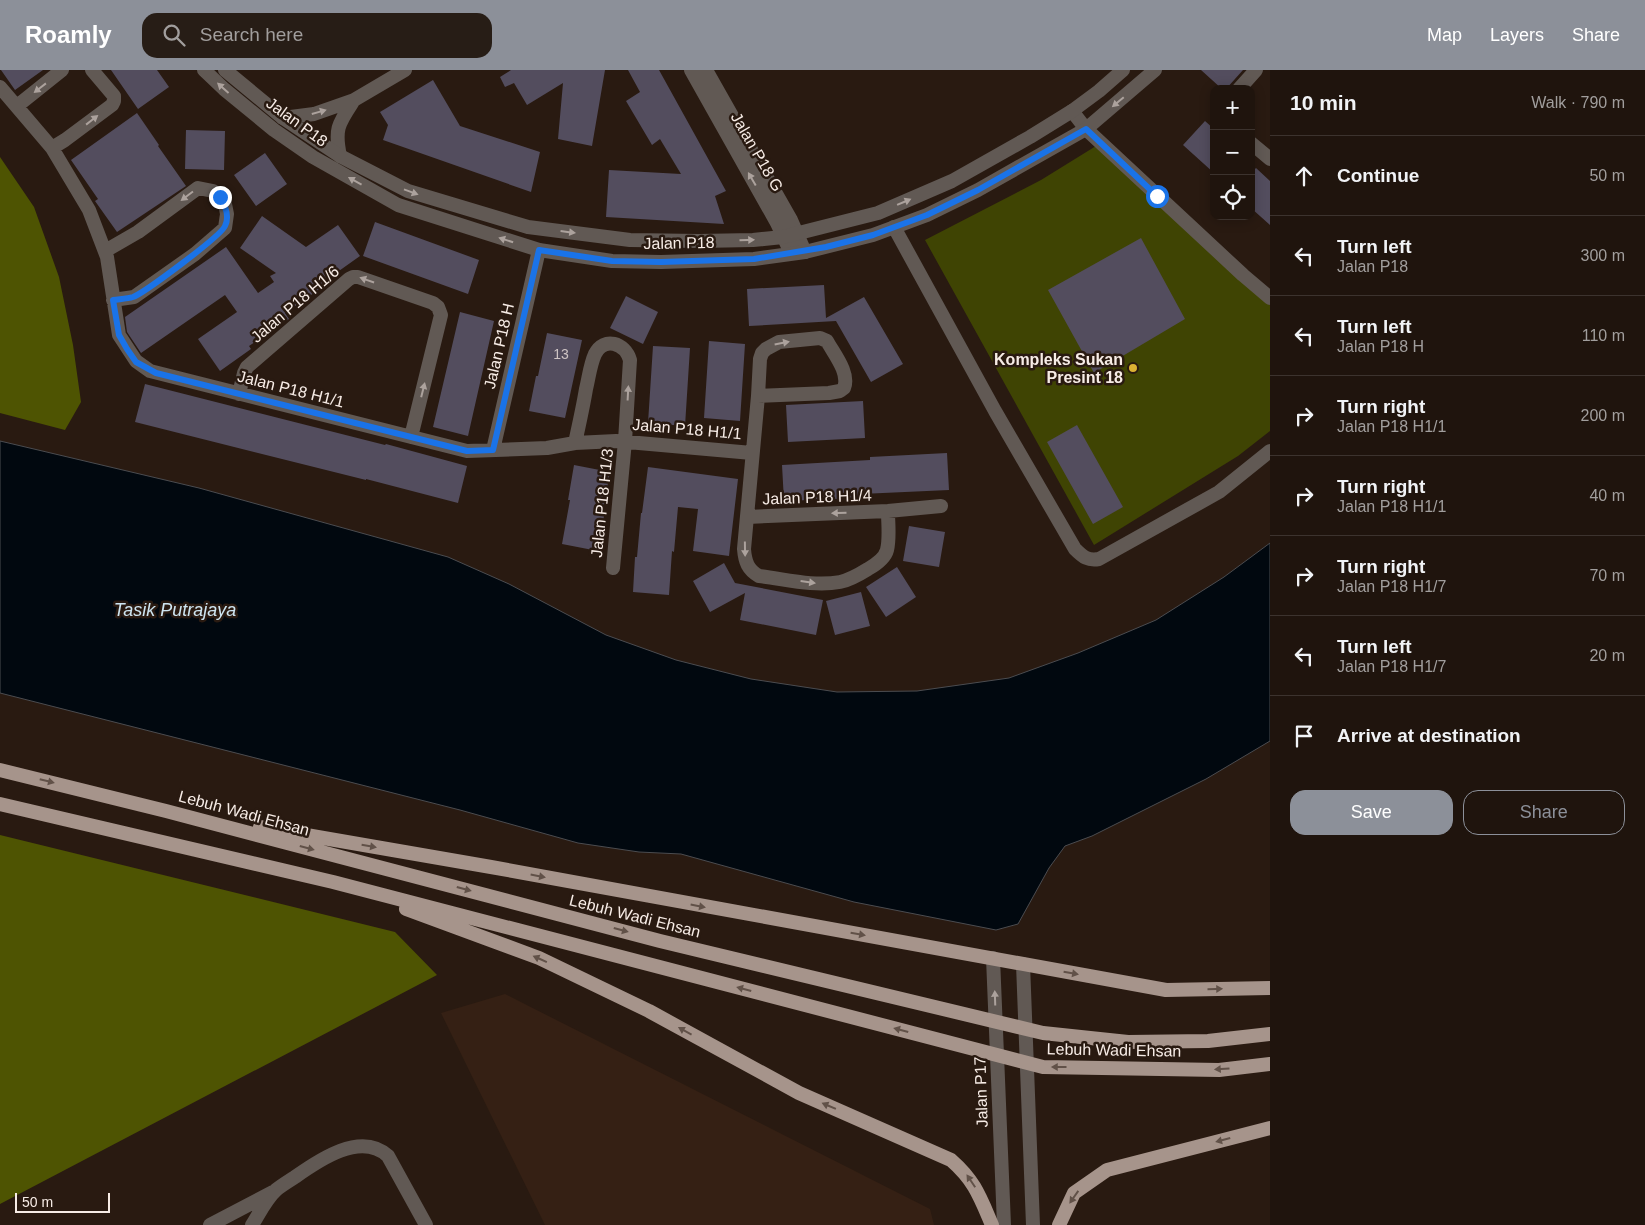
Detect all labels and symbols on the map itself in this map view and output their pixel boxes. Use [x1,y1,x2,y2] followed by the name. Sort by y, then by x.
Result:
[33,82,46,93] one-way arrow
[217,82,229,94] one-way arrow
[263,94,331,150] street label: Jalan P18
[1112,96,1125,107] one-way arrow
[312,107,327,115] one-way arrow
[728,110,786,194] street label: Jalan P18 G
[85,115,99,125] one-way arrow
[748,172,757,186] one-way arrow
[348,177,363,185] one-way arrow
[1146,185,1169,208] route start
[209,186,232,209] route end
[404,188,419,196] one-way arrow
[181,190,194,201] one-way arrow
[897,197,911,205] one-way arrow
[560,228,576,236] one-way arrow
[643,234,715,252] street label: Jalan P18
[499,235,514,243] one-way arrow
[740,236,756,244] one-way arrow
[248,262,342,346] street label: Jalan P18 H1/6
[359,276,374,283] one-way arrow
[481,302,517,390] street label: Jalan P18 H
[774,338,790,346] one-way arrow
[553,346,569,362] house number: 13
[994,351,1123,386] place label: Kompleks Sukan Presint 18
[1127,362,1139,374] marker: Kompleks Sukan Presint 18
[236,368,346,411] street label: Jalan P18 H1/1
[419,382,427,397] one-way arrow
[625,384,633,400] one-way arrow
[632,416,742,442] street label: Jalan P18 H1/1
[588,448,616,558] street label: Jalan P18 H1/3
[762,487,872,507] street label: Jalan P18 H1/4
[831,510,847,518] one-way arrow
[741,542,749,558] one-way arrow
[800,579,816,587] one-way arrow
[114,600,236,620] water label: Tasik Putrajaya
[40,778,55,786] one-way arrow
[177,787,311,839] street label: Lebuh Wadi Ehsan
[361,842,377,850] one-way arrow
[299,844,314,852] one-way arrow
[531,872,546,880] one-way arrow
[456,885,471,893] one-way arrow
[568,891,702,941] street label: Lebuh Wadi Ehsan
[691,902,707,910] one-way arrow
[613,926,628,934] one-way arrow
[851,931,867,939] one-way arrow
[533,954,547,962] one-way arrow
[1063,969,1079,977] one-way arrow
[737,985,752,993] one-way arrow
[1207,985,1223,993] one-way arrow
[991,990,999,1006] one-way arrow
[894,1026,909,1034] one-way arrow
[678,1027,693,1035] one-way arrow
[1047,1040,1181,1060] street label: Lebuh Wadi Ehsan
[971,1056,991,1128] street label: Jalan P17
[1051,1063,1067,1071] one-way arrow
[1213,1066,1229,1074] one-way arrow
[822,1102,836,1110] one-way arrow
[1215,1137,1230,1145] one-way arrow
[966,1175,976,1188] one-way arrow
[15,1190,110,1213] scale bar
[1069,1190,1079,1204] one-way arrow

